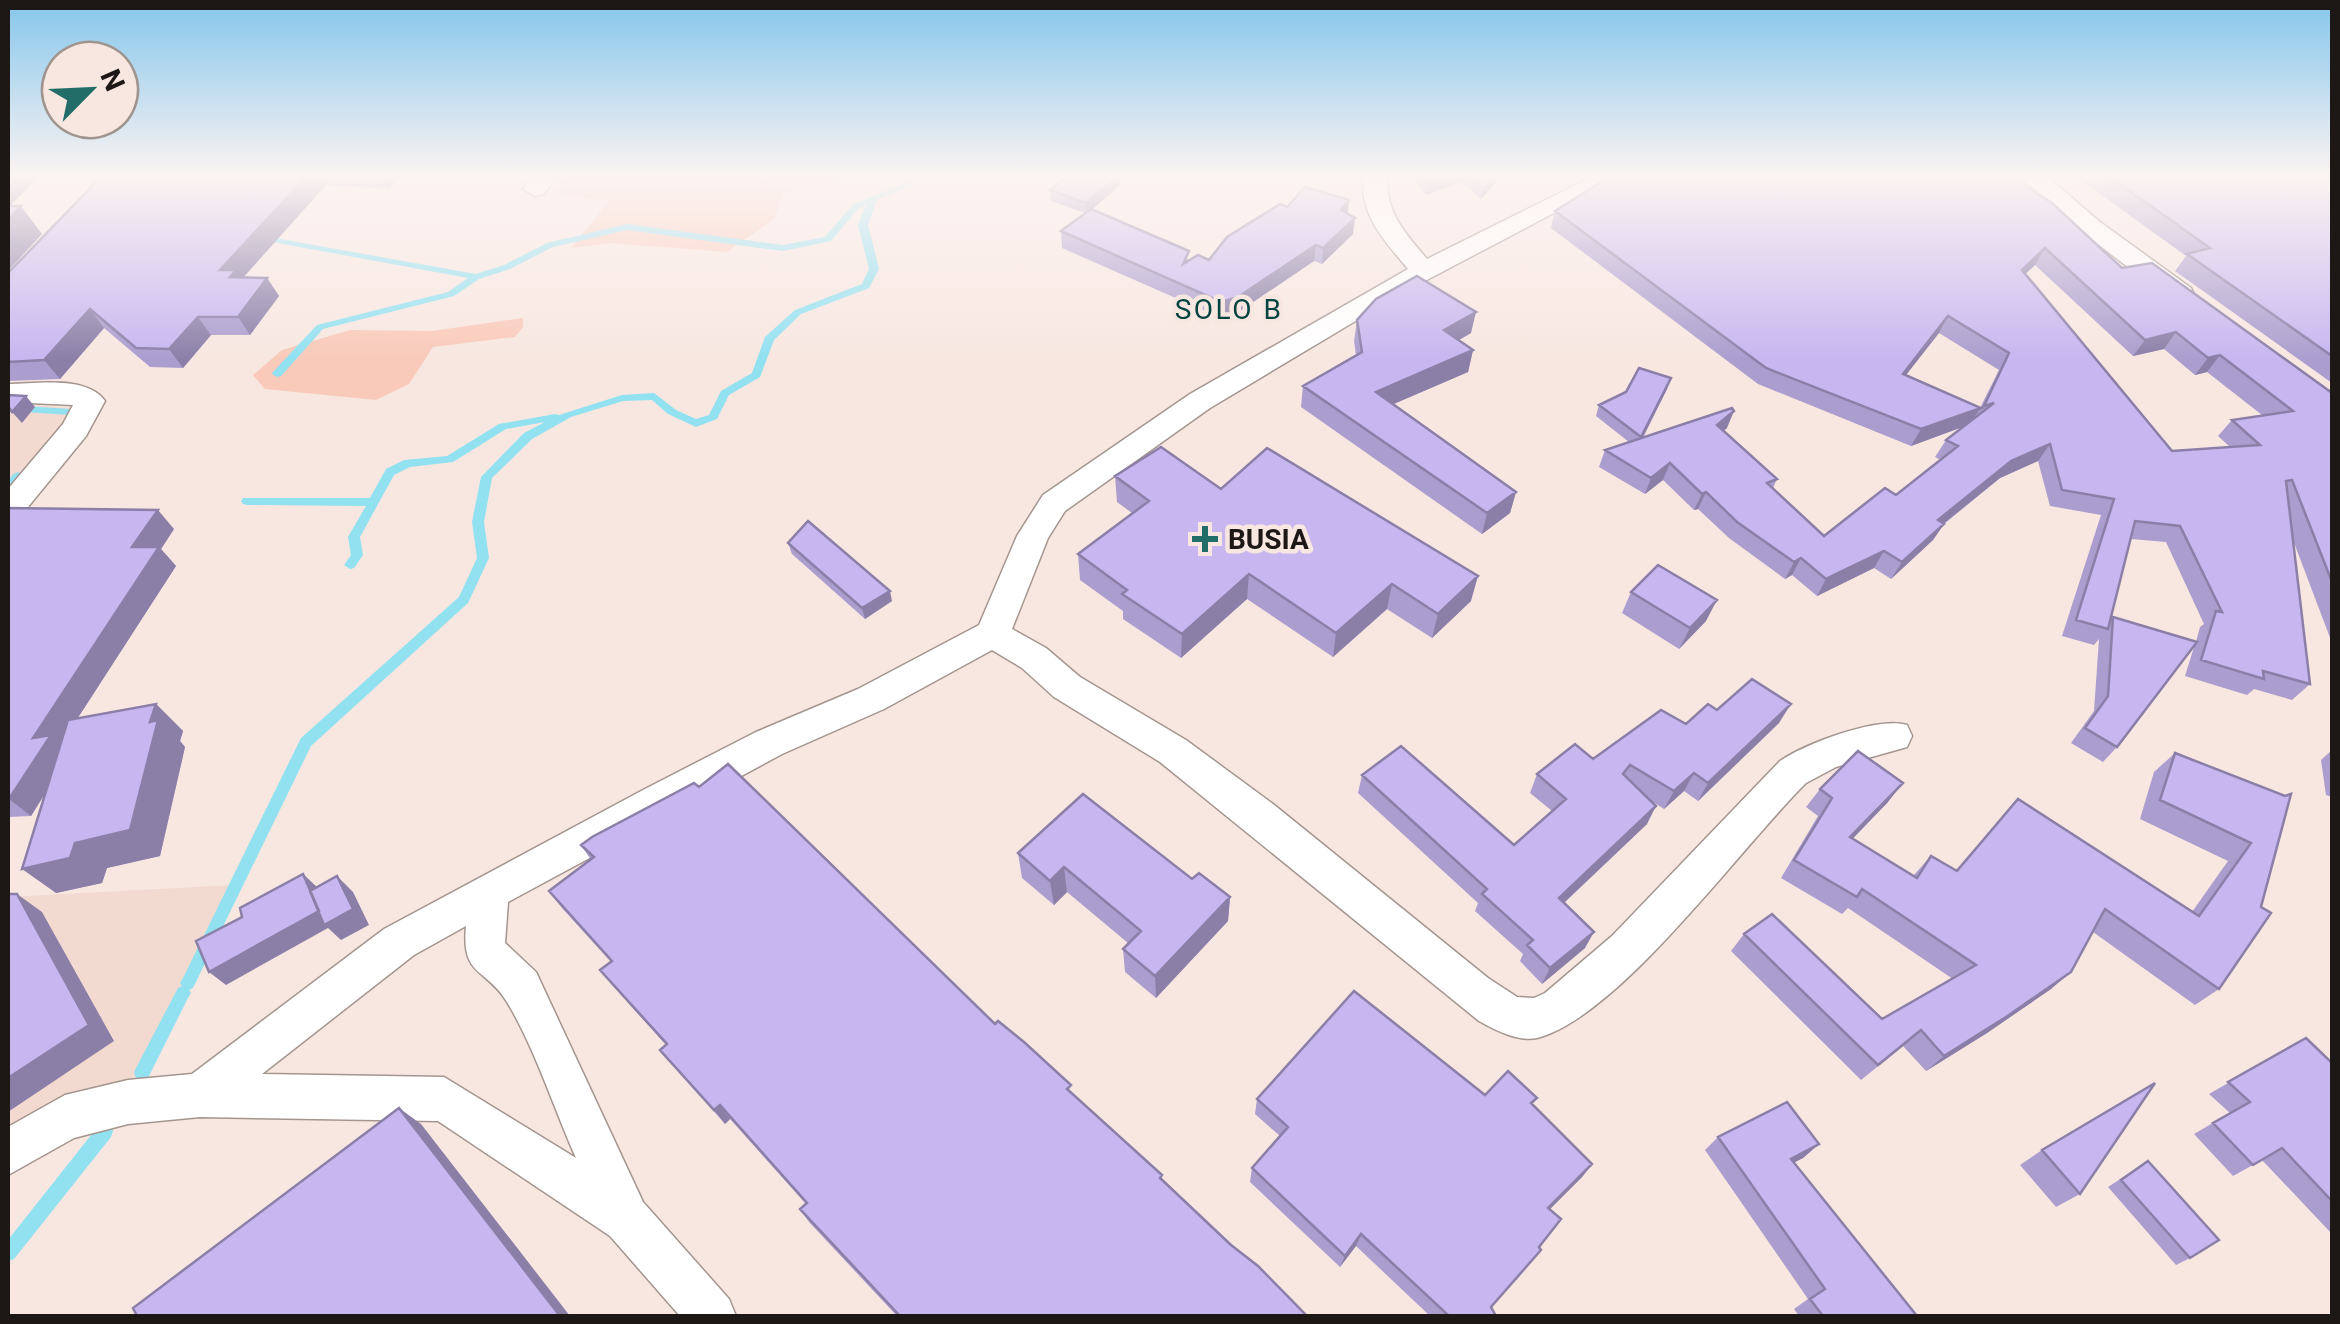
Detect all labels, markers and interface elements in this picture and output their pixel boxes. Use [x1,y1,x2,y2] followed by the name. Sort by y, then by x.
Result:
[40,40,140,140] north arrow
[93,64,131,96] text: N
[1175,293,1283,326] district label: SOLO B
[1228,523,1309,556] place label: BUSIA
[1192,526,1218,552] marker: BUSIA

